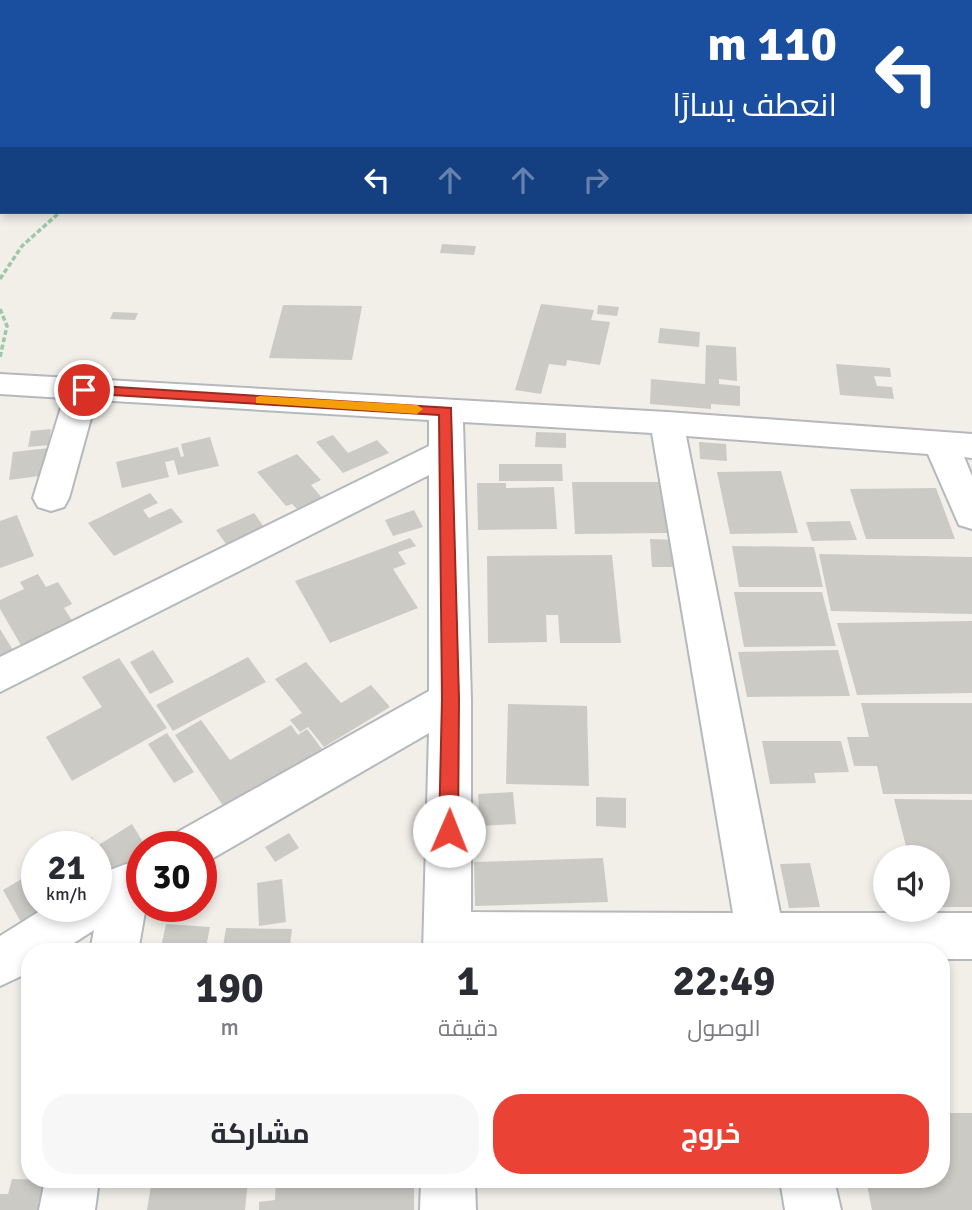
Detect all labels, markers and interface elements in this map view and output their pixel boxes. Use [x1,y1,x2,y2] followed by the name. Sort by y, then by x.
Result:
[707,14,837,74] text: 110 m
[861,28,952,119] icon: left
[672,86,837,125] text: انعطف يسارًا
[358,161,396,199] icon: left
[431,161,469,199] icon: ahead
[504,161,542,199] icon: ahead
[577,161,615,199] icon: right
[54,360,114,420] pin
[65,371,103,409] icon: arrive
[412,794,486,868] position arrow
[126,831,217,922] speed limit sign: 30
[873,845,950,922] map controls
[873,845,950,922] button: sound
[48,846,85,889] text: 21
[46,883,87,905] text: km/h
[457,956,479,1007] text: 1
[672,956,776,1007] text: 22:49
[196,963,264,1014] text: 190
[220,1013,239,1042] text: m
[438,1014,498,1043] text: دقيقة
[687,1014,761,1043] text: الوصول
[42,1094,479,1174] button: مشاركة
[493,1094,929,1174] button: خروج

